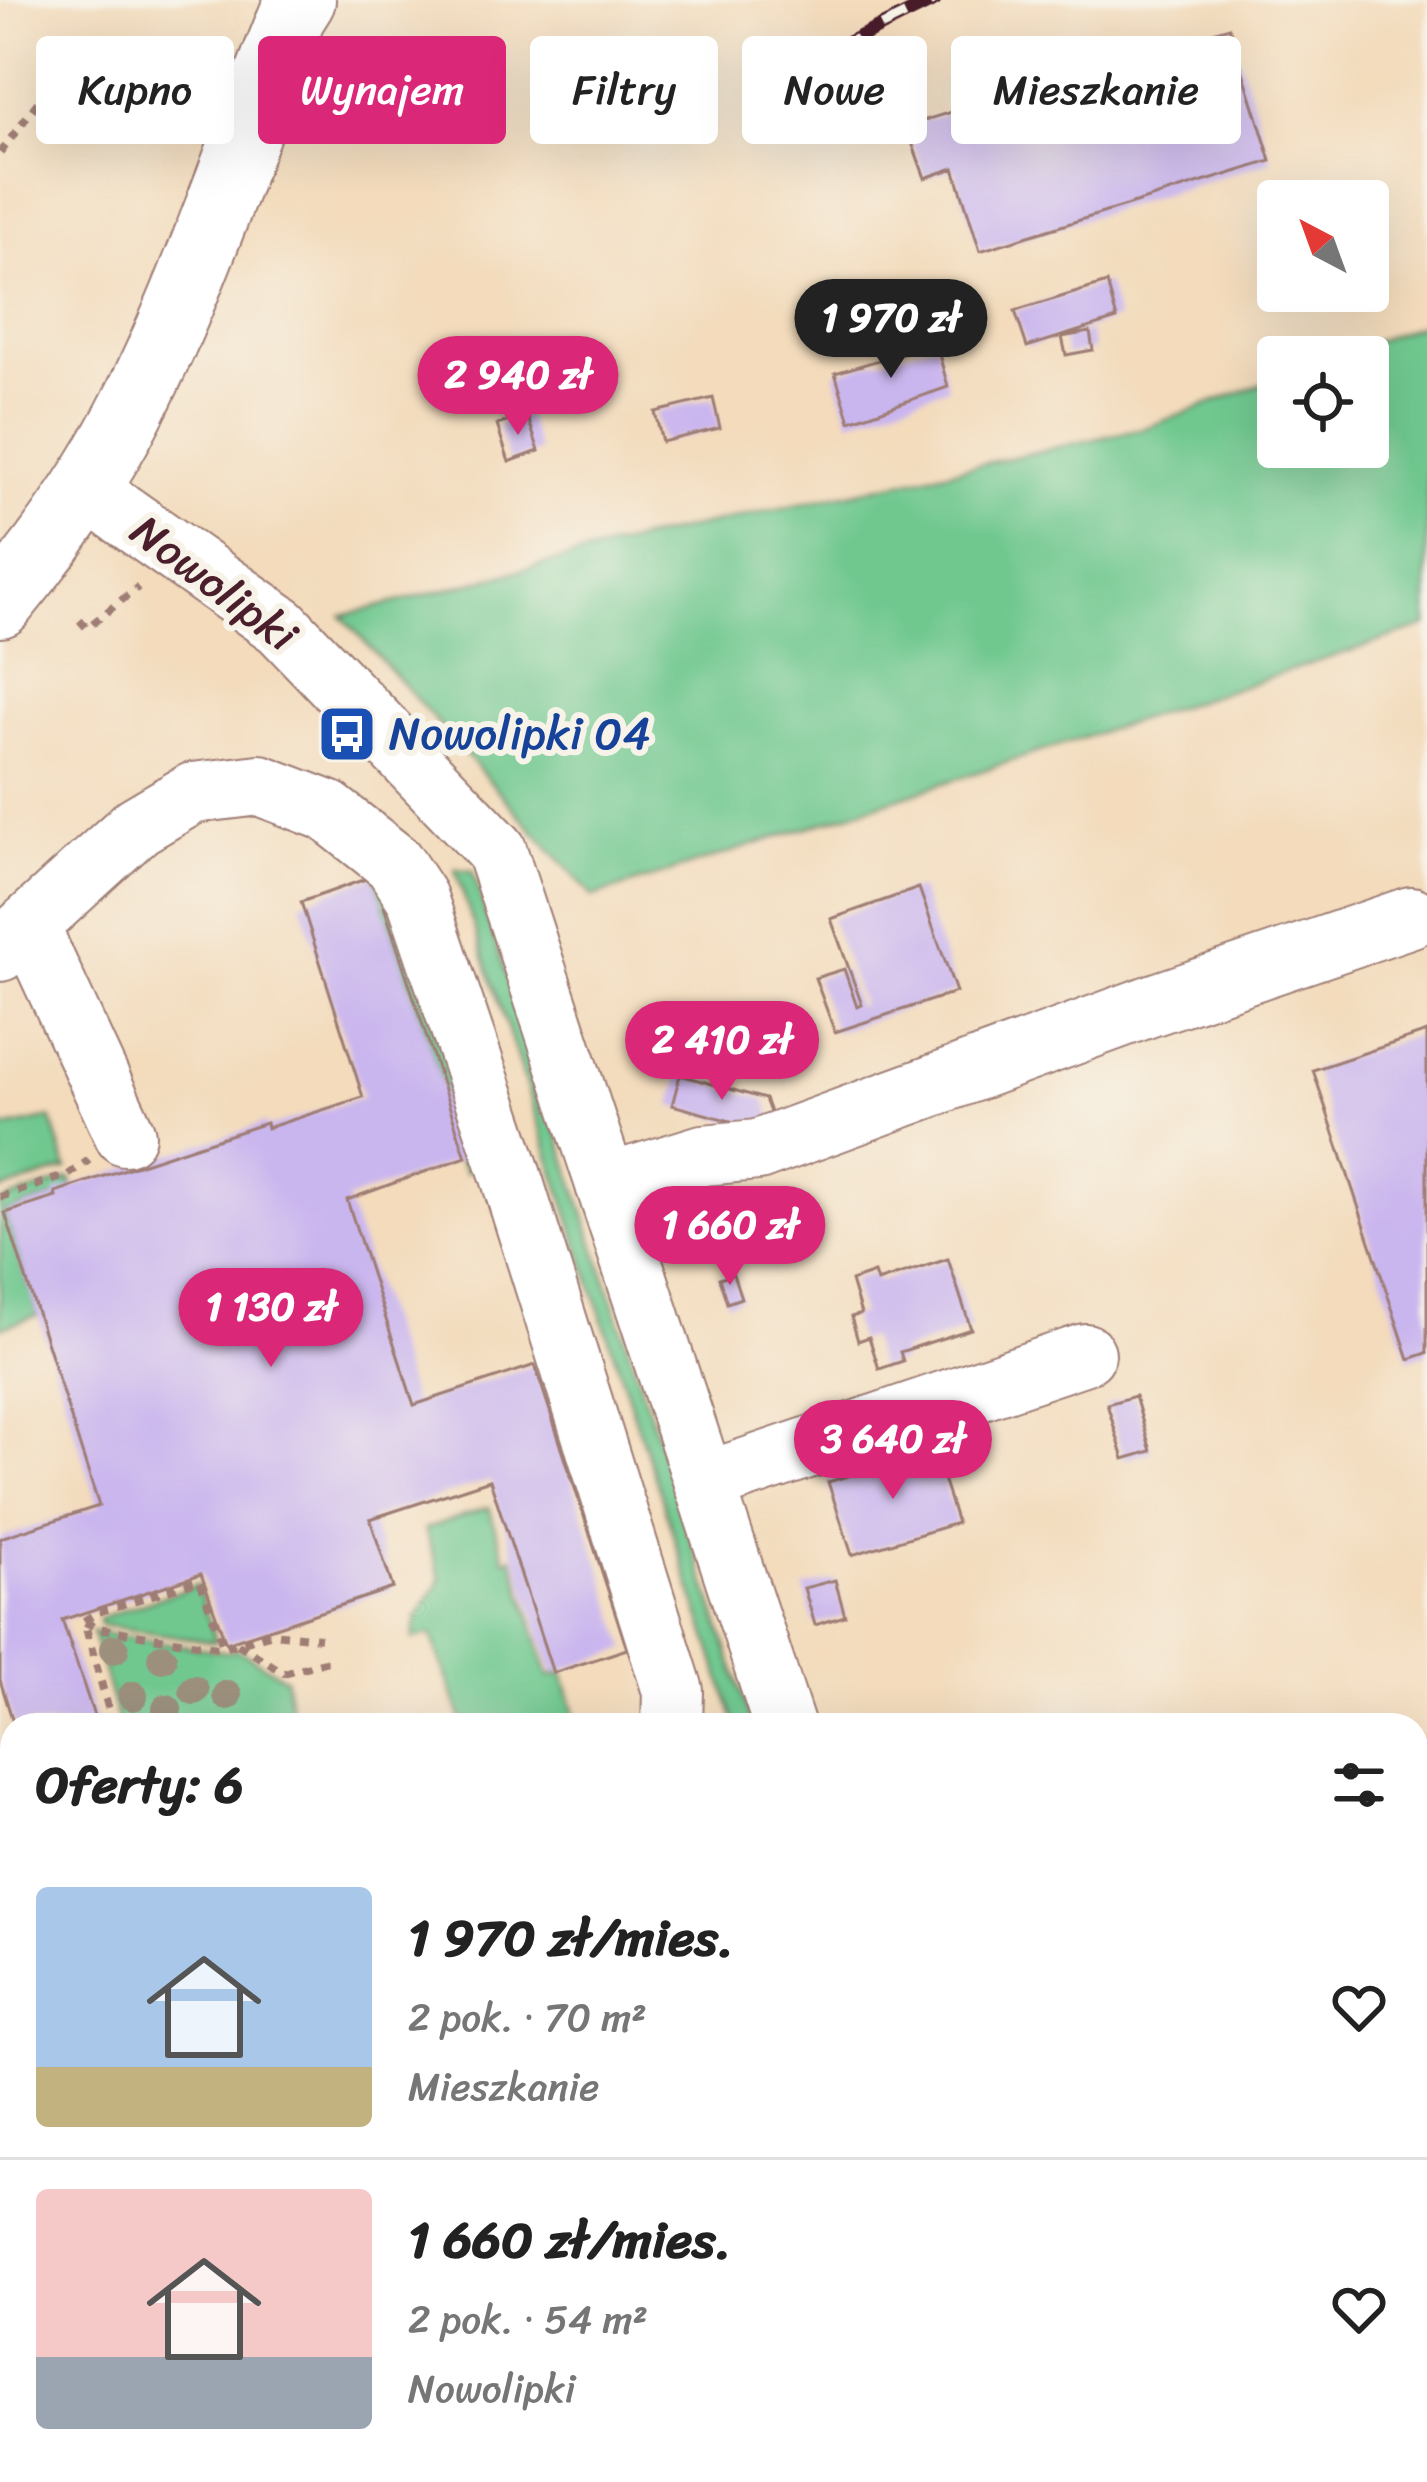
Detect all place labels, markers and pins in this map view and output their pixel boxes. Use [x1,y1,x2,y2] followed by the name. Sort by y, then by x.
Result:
[767,279,1015,381] pin: 1 970 zł
[394,336,642,438] pin: 2 940 zł
[389,694,651,774] place label: Nowolipki 04
[316,703,378,765] bus stop icon: Nowolipki 04
[598,1001,846,1103] pin: 2 410 zł
[606,1186,854,1288] pin: 1 660 zł
[147,1268,395,1370] pin: 1 130 zł
[769,1400,1017,1502] pin: 3 640 zł

